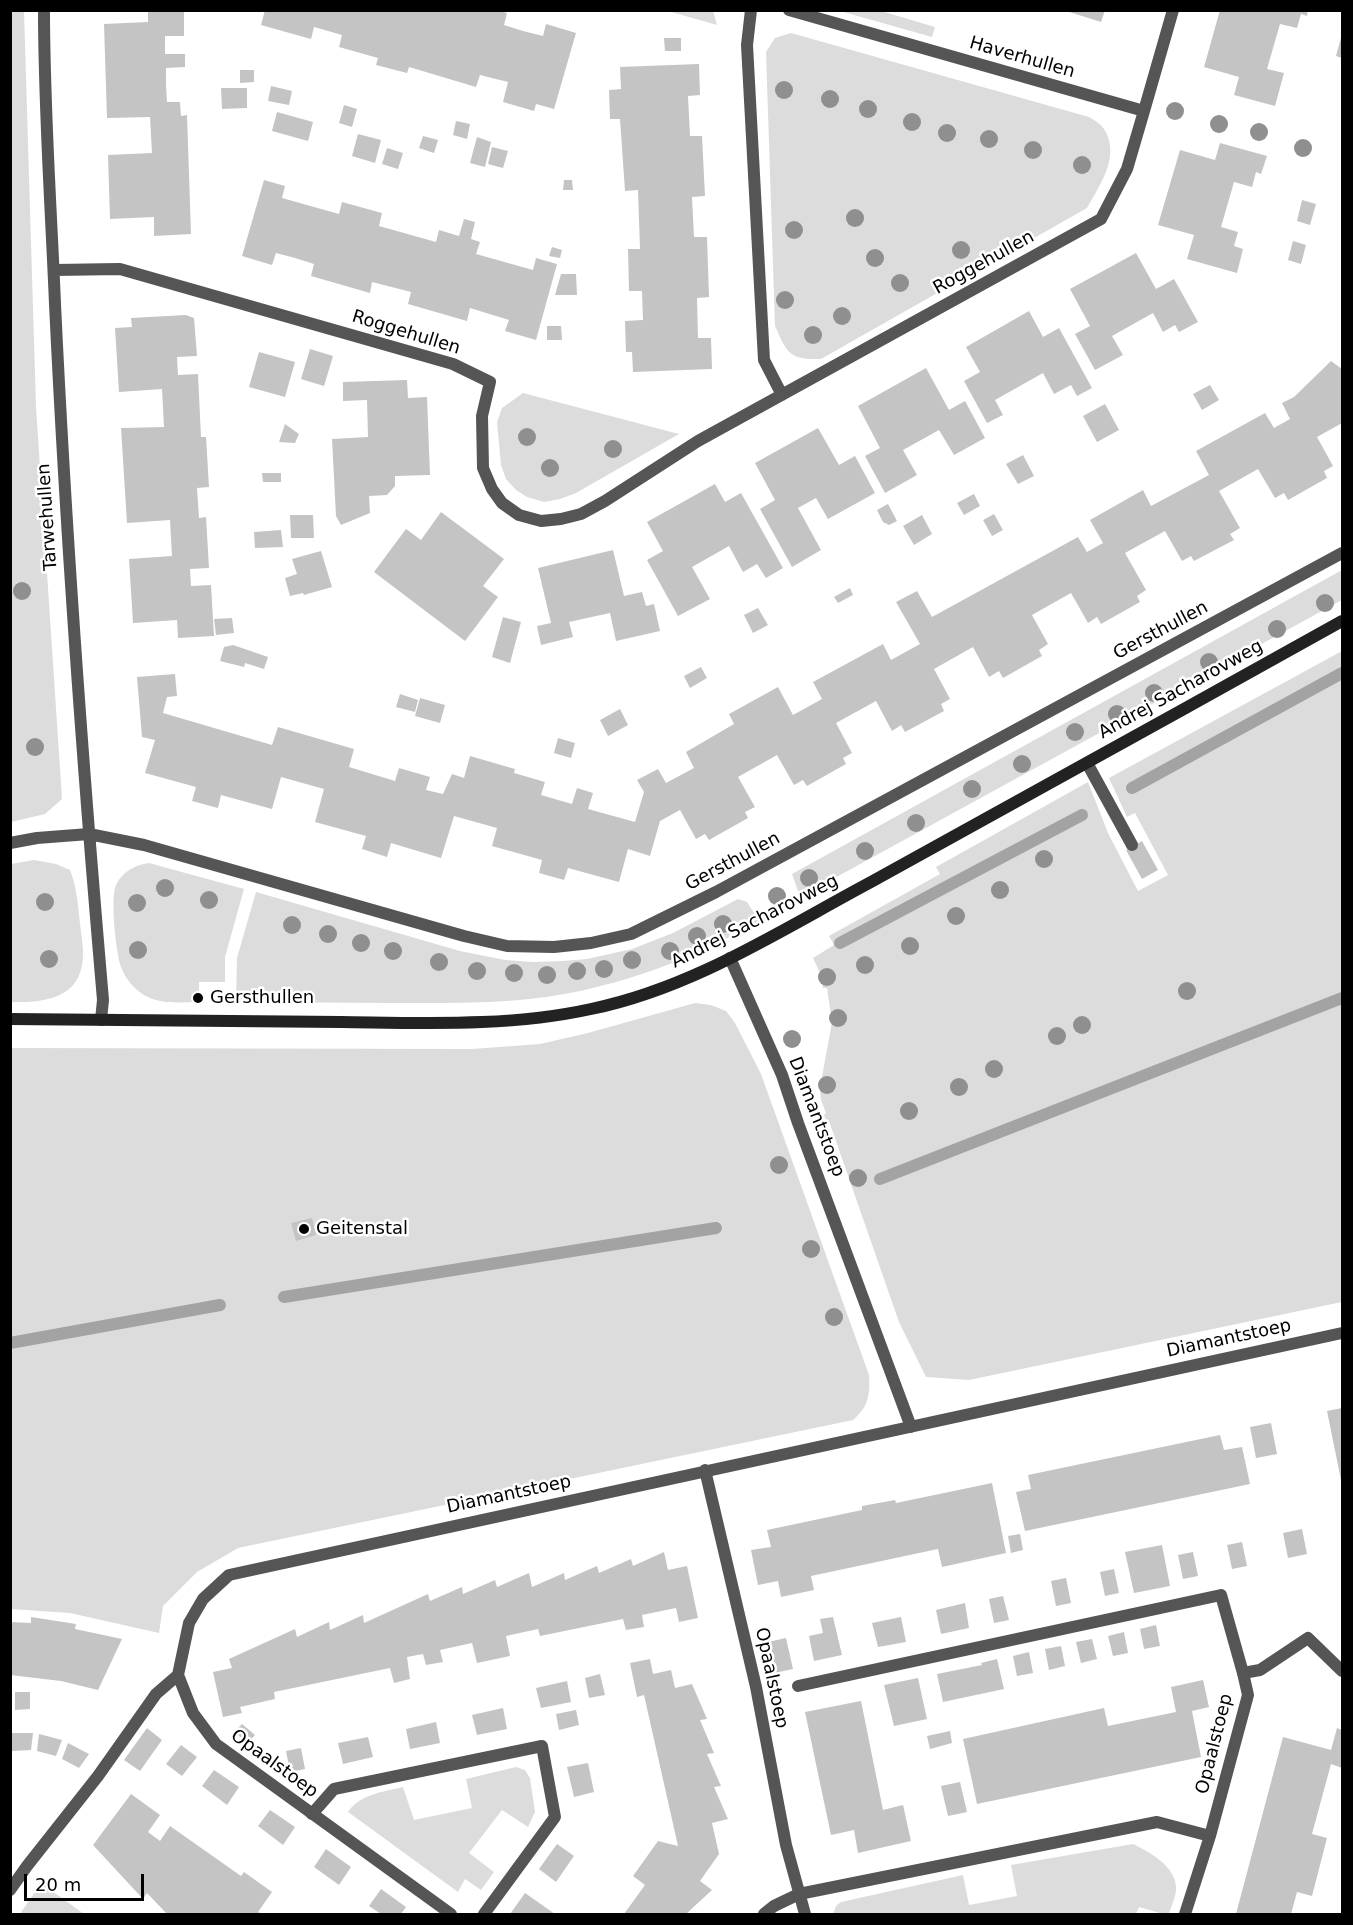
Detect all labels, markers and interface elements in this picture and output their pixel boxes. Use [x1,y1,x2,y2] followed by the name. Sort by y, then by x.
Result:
[967,33,1077,83] street label: Haverhullen
[930,226,1038,300] street label: Roggehullen
[349,306,463,360] street label: Roggehullen
[33,463,63,571] street label: Tarwehullen
[1110,597,1212,665] street label: Gersthullen
[1095,636,1267,744] street label: Andrej Sacharovweg
[682,828,784,896] street label: Gersthullen
[668,870,842,974] street label: Andrej Sacharovweg
[210,987,314,1009] place label: Gersthullen
[191,991,205,1005] marker: Gersthullen
[783,1054,849,1180] street label: Diamantstoep
[316,1218,408,1240] place label: Geitenstal
[297,1222,311,1236] marker: Geitenstal
[1165,1315,1293,1363] street label: Diamantstoep
[445,1471,573,1519] street label: Diamantstoep
[750,1626,792,1730] street label: Opaalstoep
[1192,1692,1238,1796] street label: Opaalstoep
[226,1725,322,1803] street label: Opaalstoep
[27,1862,147,1900] scale bar
[35,1874,81,1895] text: 20 m

